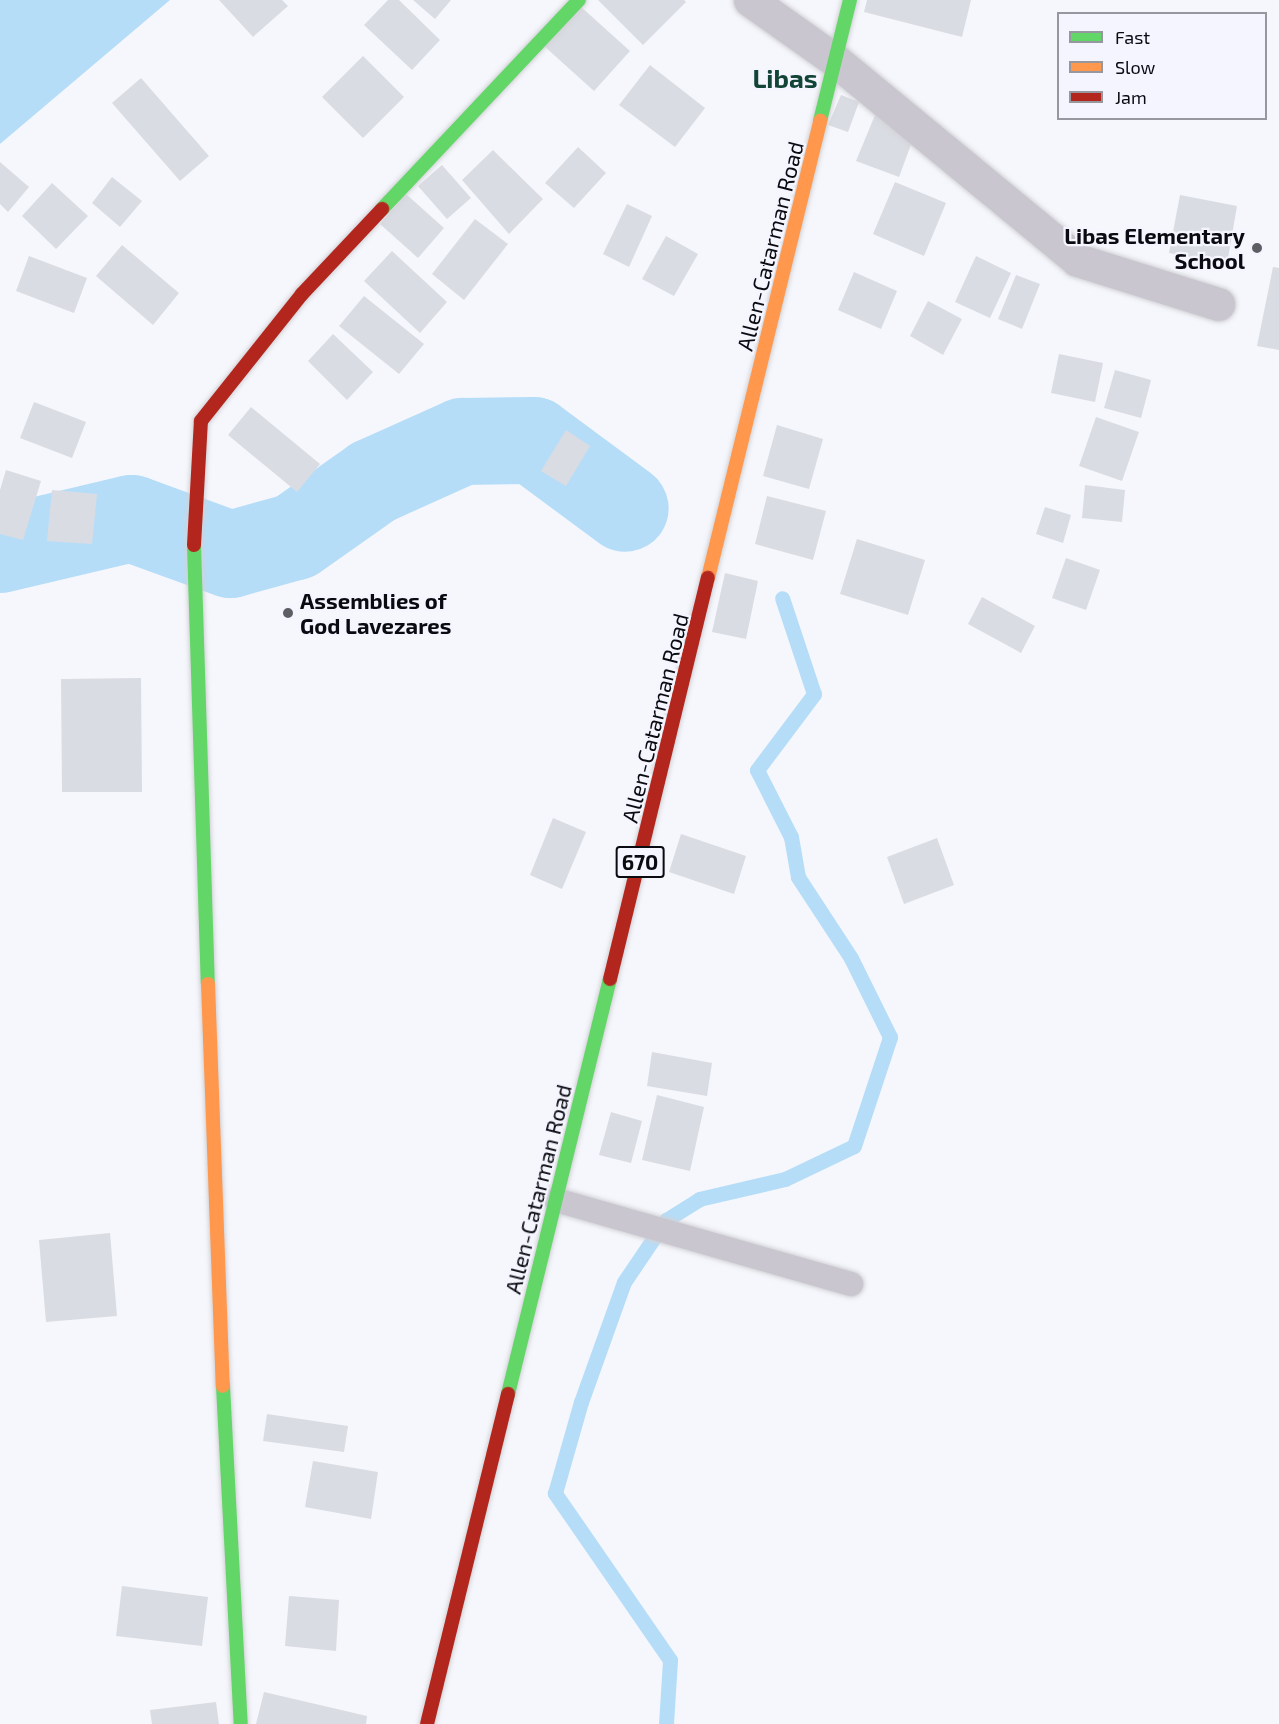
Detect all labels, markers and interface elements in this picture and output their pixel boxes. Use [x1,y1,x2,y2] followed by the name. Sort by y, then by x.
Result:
[1057,12,1267,120] legend
[1115,26,1150,48] text: Fast
[1115,56,1155,78] text: Slow
[752,62,818,94] district label: Libas
[1115,86,1147,108] text: Jam
[731,139,809,353] street label: Allen-Catarman Road
[1064,222,1245,274] place label: Libas Elementary School
[1250,241,1264,255] marker: Libas Elementary School
[300,587,451,638] place label: Assemblies of God Lavezares
[281,606,295,620] marker: Assemblies of God Lavezares
[616,611,694,825] street label: Allen-Catarman Road
[614,844,666,880] road number: 670
[499,1082,577,1296] street label: Allen-Catarman Road

